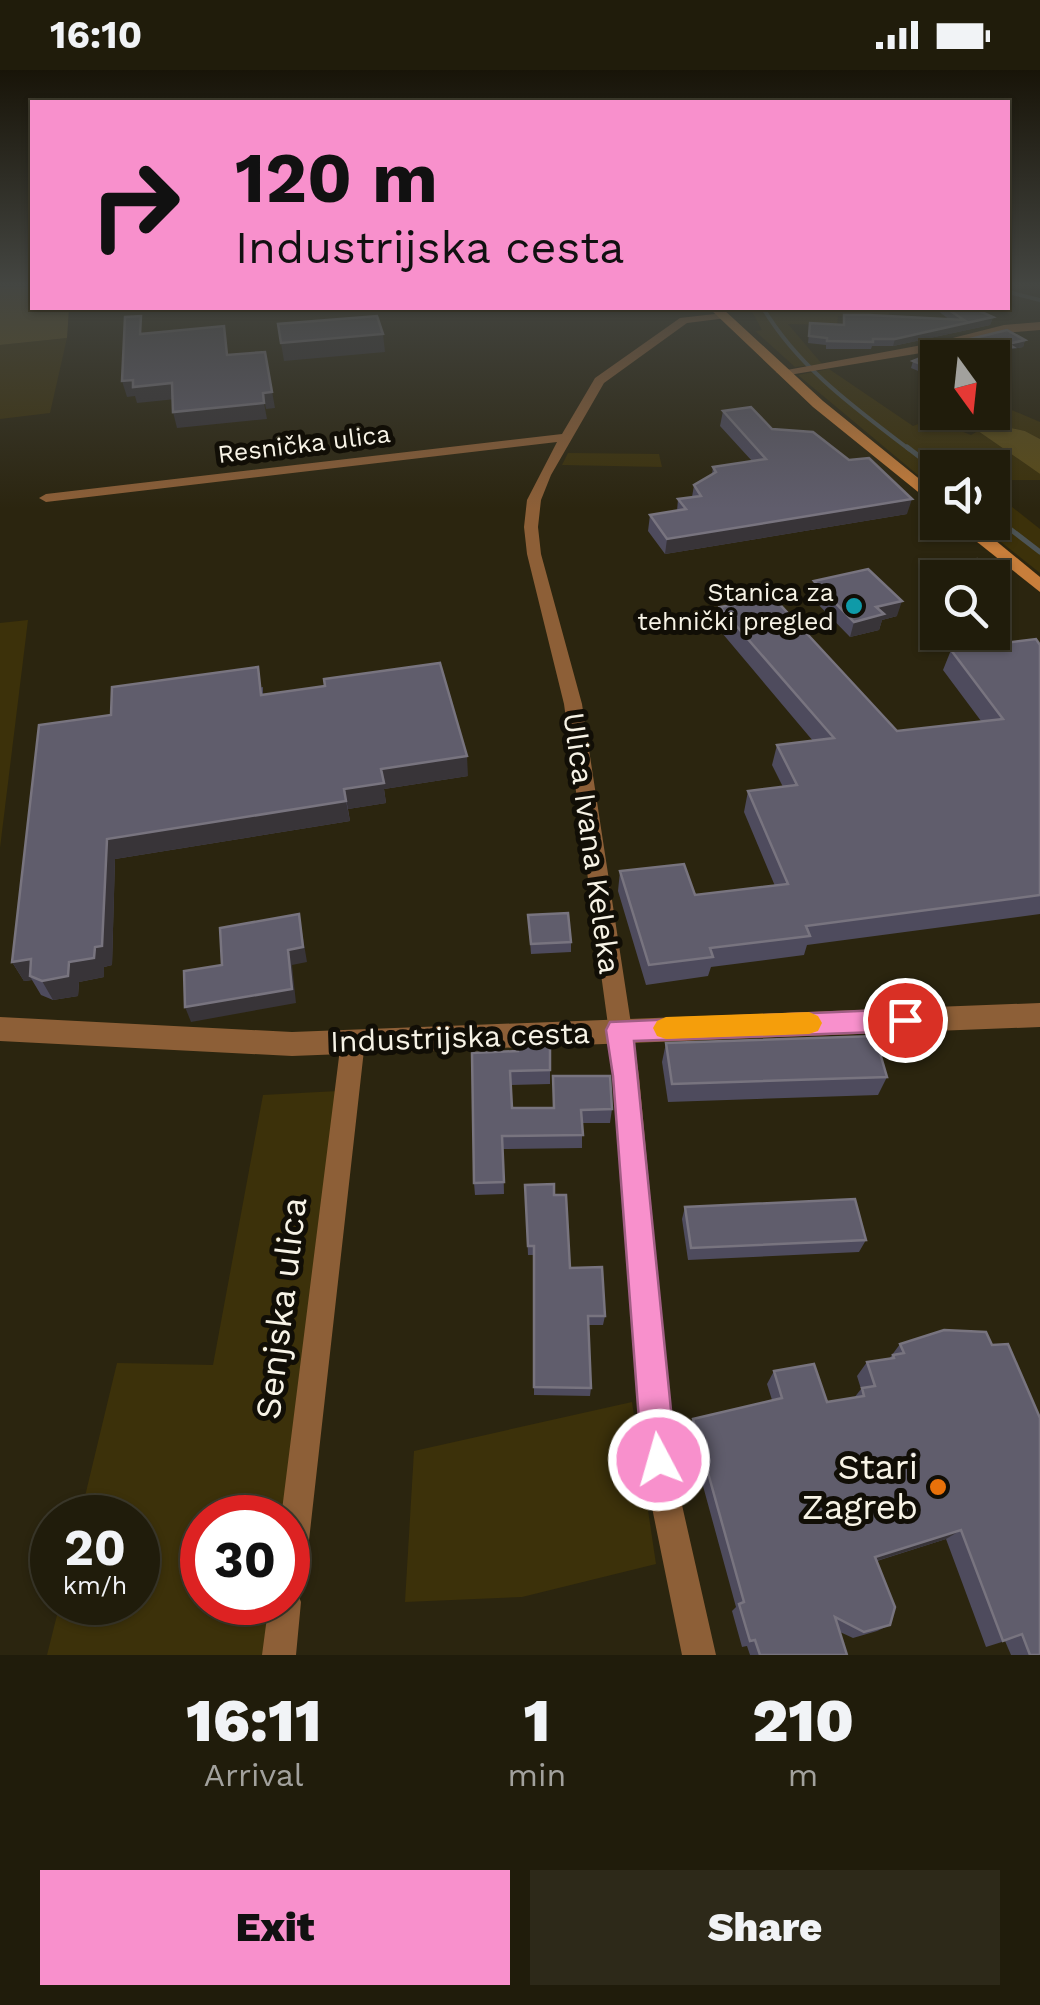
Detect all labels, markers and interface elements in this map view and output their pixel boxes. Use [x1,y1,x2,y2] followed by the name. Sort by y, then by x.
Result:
[50,13,142,57] text: 16:10
[235,137,438,219] text: 120 m
[70,140,200,270] icon: right
[235,221,625,274] text: Industrijska cesta
[920,340,1010,430] north arrow
[920,340,1010,650] map controls
[216,419,392,469] street label: Resnička ulica
[920,450,1010,540] button: sound
[920,560,1010,650] button: search
[637,578,834,636] place label: Stanica za tehnički pregled
[843,595,865,617] marker: Stanica za tehnički pregled
[556,710,628,976] street label: Ulica Ivana Keleka
[863,978,948,1063] pin
[878,993,933,1048] icon: arrive
[330,1015,590,1059] street label: Industrijska cesta
[247,1195,315,1421] street label: Senjska ulica
[607,1408,711,1512] position arrow
[802,1446,918,1528] place label: Stari Zagreb
[927,1476,949,1498] marker: Stari Zagreb
[180,1495,310,1625] speed limit sign: 30
[64,1518,126,1577] text: 20
[63,1571,127,1600] text: km/h
[186,1685,322,1756] text: 16:11
[523,1685,550,1756] text: 1
[752,1685,854,1756] text: 210
[204,1756,304,1794] text: Arrival
[507,1756,566,1794] text: min
[788,1756,818,1794] text: m
[40,1870,510,1985] button: Exit
[530,1870,1000,1985] button: Share

